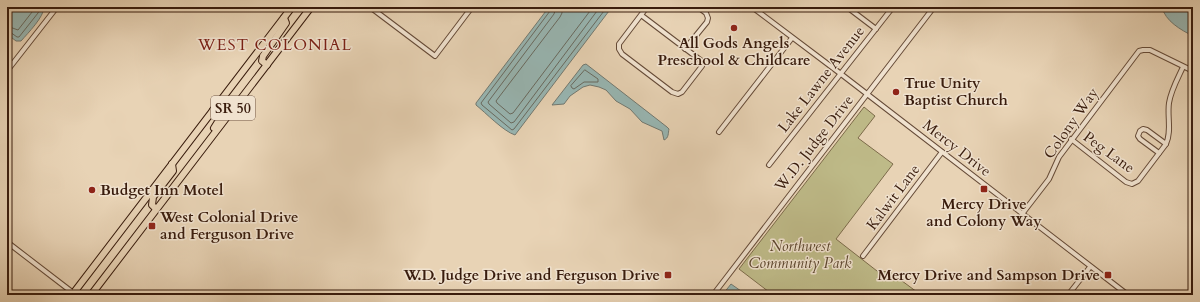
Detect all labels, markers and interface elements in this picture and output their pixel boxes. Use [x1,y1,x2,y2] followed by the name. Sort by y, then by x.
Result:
[773,21,869,136] street label: Lake Lawne Avenue
[729,23,739,33] marker: All Gods Angels Preschool & Childcare
[658,33,810,70] place label: All Gods Angels Preschool & Childcare
[197,34,352,56] district label: WEST COLONIAL
[904,73,1009,110] place label: True Unity Baptist Church
[1039,83,1103,163] street label: Colony Way
[891,87,901,97] marker: True Unity Baptist Church
[769,91,858,196] street label: W.D. Judge Drive
[211,96,255,120] road number: SR 50
[919,115,995,181] street label: Mercy Drive
[1079,127,1139,178] street label: Peg Lane
[862,160,924,234] street label: Kalwit Lane
[100,180,224,200] place label: Budget Inn Motel
[979,184,989,194] marker: Mercy Drive and Colony Way
[87,185,97,195] marker: Budget Inn Motel
[926,194,1042,231] place label: Mercy Drive and Colony Way
[159,207,298,244] place label: West Colonial Drive and Ferguson Drive
[147,221,157,231] marker: West Colonial Drive and Ferguson Drive
[748,236,852,273] park label: Northwest Community Park
[402,265,660,285] place label: W.D. Judge Drive and Ferguson Drive
[877,265,1100,285] place label: Mercy Drive and Sampson Drive
[663,270,673,280] marker: W.D. Judge Drive and Ferguson Drive
[1103,270,1113,280] marker: Mercy Drive and Sampson Drive

